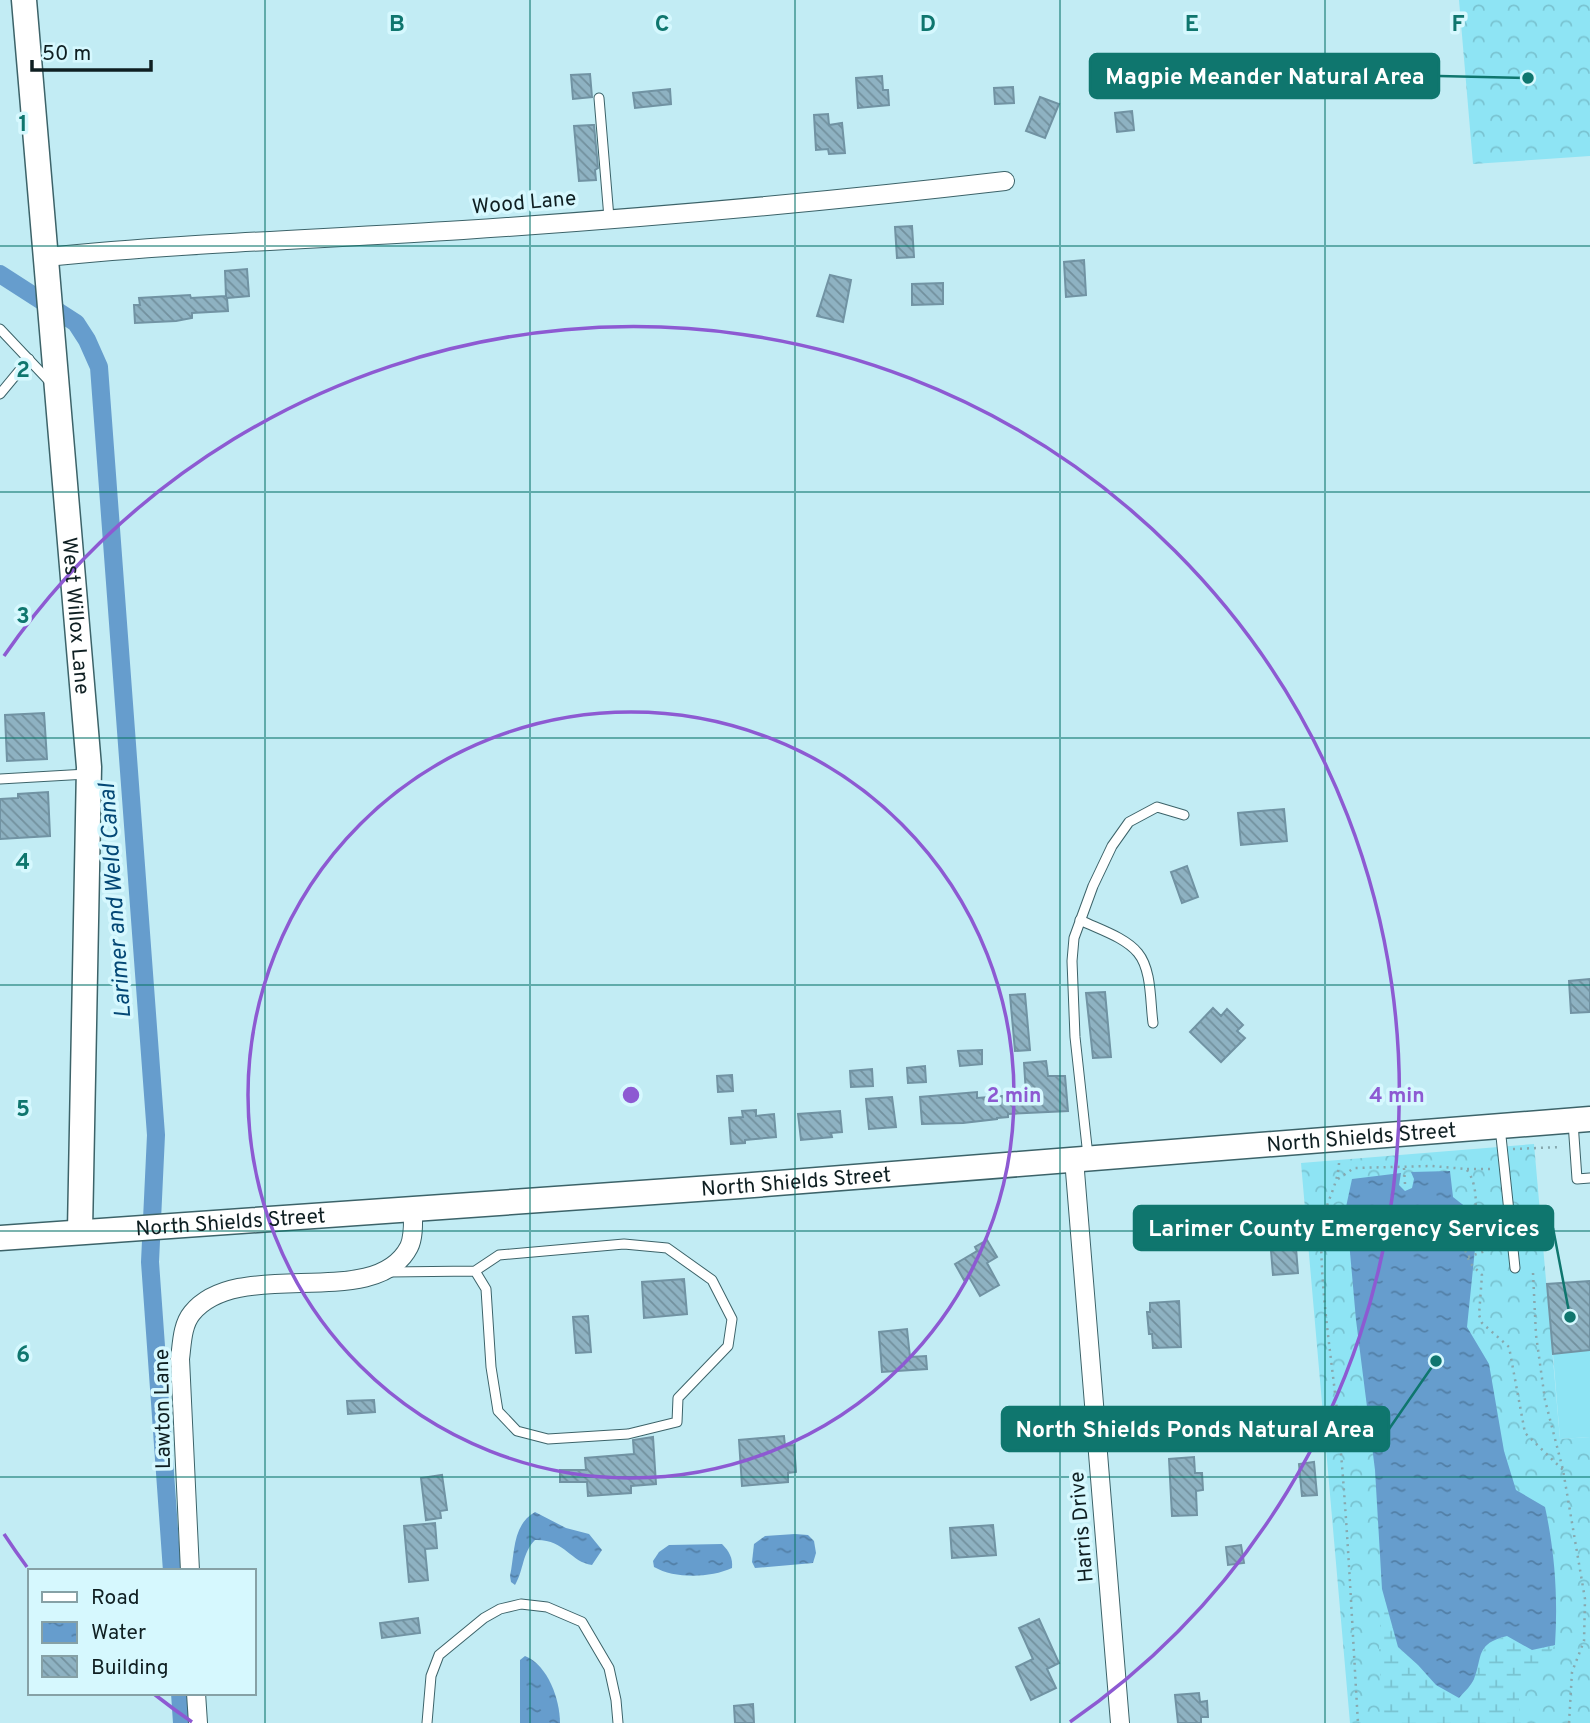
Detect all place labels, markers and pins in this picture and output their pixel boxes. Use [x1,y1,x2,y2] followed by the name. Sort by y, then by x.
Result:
[1090,54,1439,98] callout: Magpie Meander Natural Area
[619,1083,643,1107] centre of rings
[1134,1206,1553,1250] callout: Larimer County Emergency Services
[1002,1407,1389,1451] callout: North Shields Ponds Natural Area

